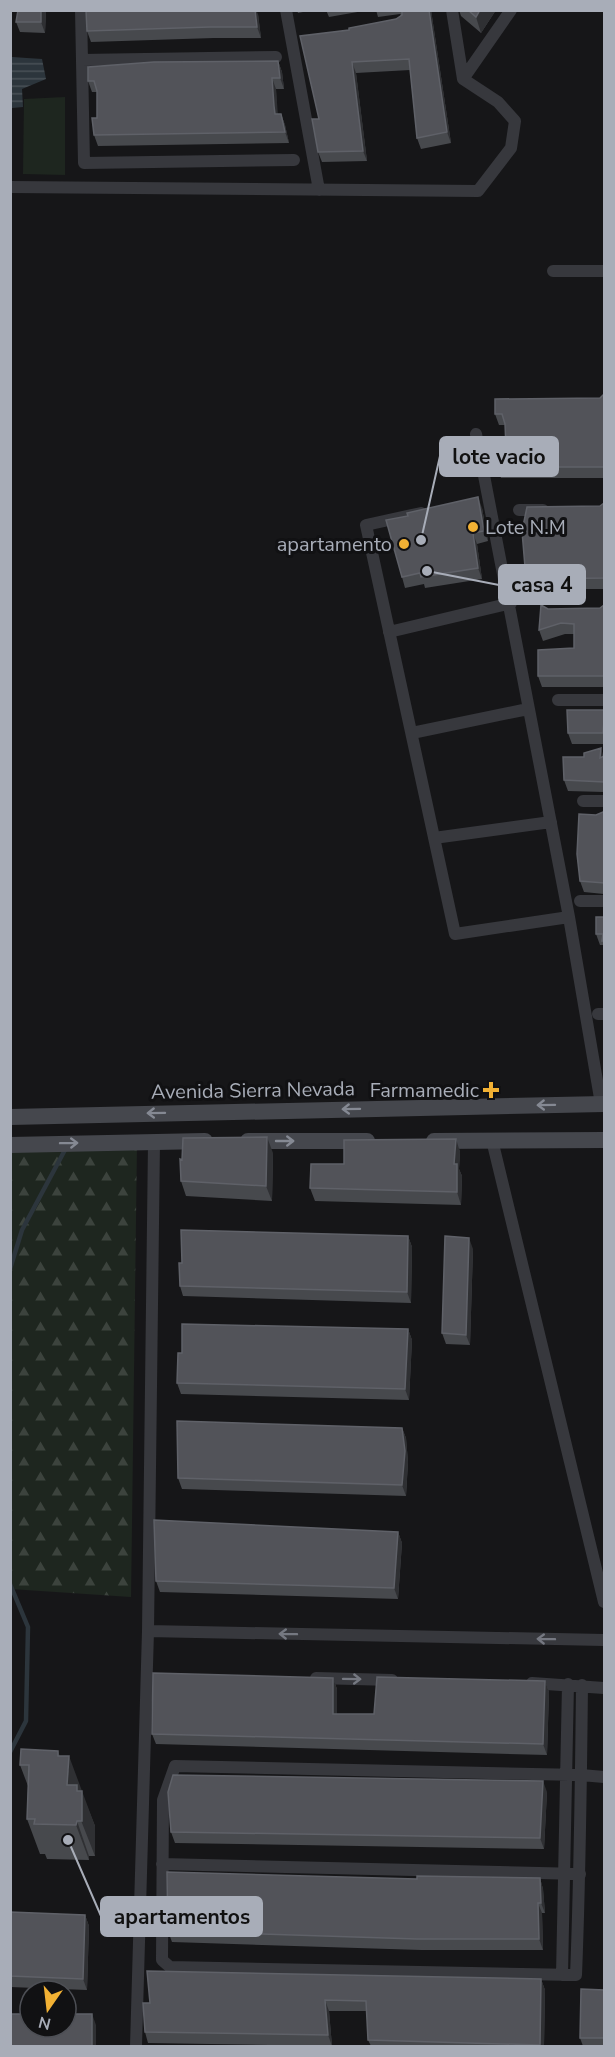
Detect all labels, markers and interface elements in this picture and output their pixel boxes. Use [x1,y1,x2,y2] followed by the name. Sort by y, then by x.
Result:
[440,437,558,476] callout: lote vacio
[452,443,546,471] text: lote vacio
[485,514,566,541] place label: Lote N.M
[466,520,480,534] marker: Lote N.M
[277,531,392,558] place label: apartamento
[397,537,411,551] marker: apartamento
[499,565,585,604] callout: casa 4
[511,571,573,599] text: casa 4
[151,1075,355,1106] street label: Avenida Sierra Nevada
[370,1077,479,1104] place label: Farmamedic
[484,1083,498,1097] marker: Farmamedic
[537,1099,557,1111] one-way arrow
[342,1103,362,1114] one-way arrow
[147,1108,167,1119] one-way arrow
[274,1135,294,1147] one-way arrow
[58,1138,78,1149] one-way arrow
[279,1628,299,1640] one-way arrow
[537,1633,557,1645] one-way arrow
[342,1673,362,1685] one-way arrow
[101,1897,262,1936] callout: apartamentos
[114,1903,250,1931] text: apartamentos
[18,1979,78,2039] north arrow
[36,2010,53,2035] text: N

